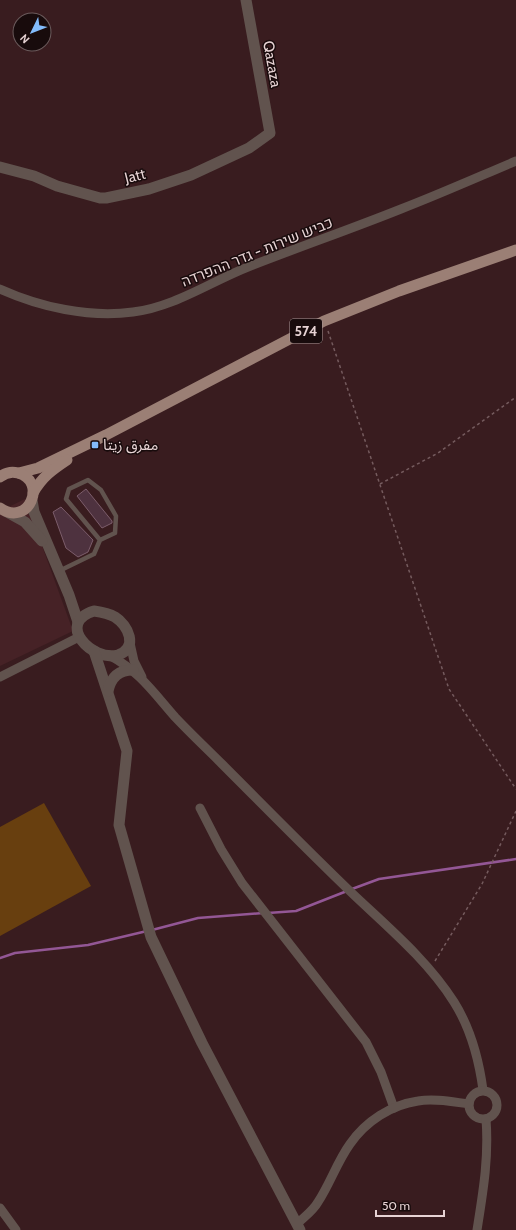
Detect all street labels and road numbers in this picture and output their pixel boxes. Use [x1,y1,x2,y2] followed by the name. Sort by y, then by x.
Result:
[259,39,285,90] street label: Qazaza
[122,165,147,187] street label: Jatt
[179,213,335,291] street label: כביש שירות - גדר ההפרדה
[290,319,322,343] road number: 574

